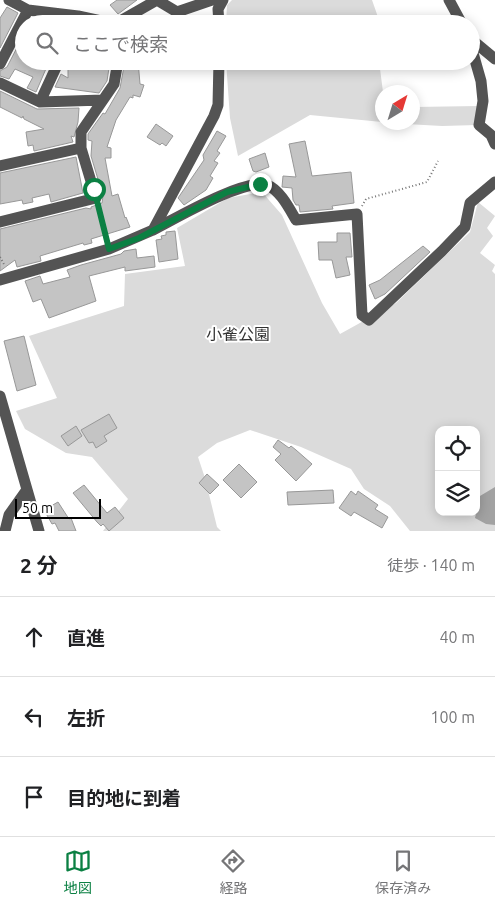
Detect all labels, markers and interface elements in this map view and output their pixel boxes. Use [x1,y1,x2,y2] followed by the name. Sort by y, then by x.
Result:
[15,15,480,70] search box
[33,29,61,57] icon: search
[73,33,168,55] text: ここで検索
[375,85,420,130] north arrow
[249,173,272,196] route end
[83,178,106,201] route start
[206,325,270,343] park label: 小雀公園
[435,426,480,516] map controls
[435,426,480,471] button: locate
[435,471,480,516] button: layers
[15,496,101,519] scale bar
[22,500,53,516] text: 50 m
[20,553,58,577] text: 2 分
[387,556,475,574] text: 徒歩 · 140 m
[20,623,48,651] icon: ahead
[67,627,105,649] text: 直進
[439,628,475,646] text: 40 m
[20,703,48,731] icon: left
[67,707,105,729] text: 左折
[430,708,475,726] text: 100 m
[20,783,48,811] icon: arrive
[67,787,181,809] text: 目的地に到着
[64,847,92,897] tab: 地図
[219,847,247,897] tab: 経路
[375,847,431,897] tab: 保存済み

